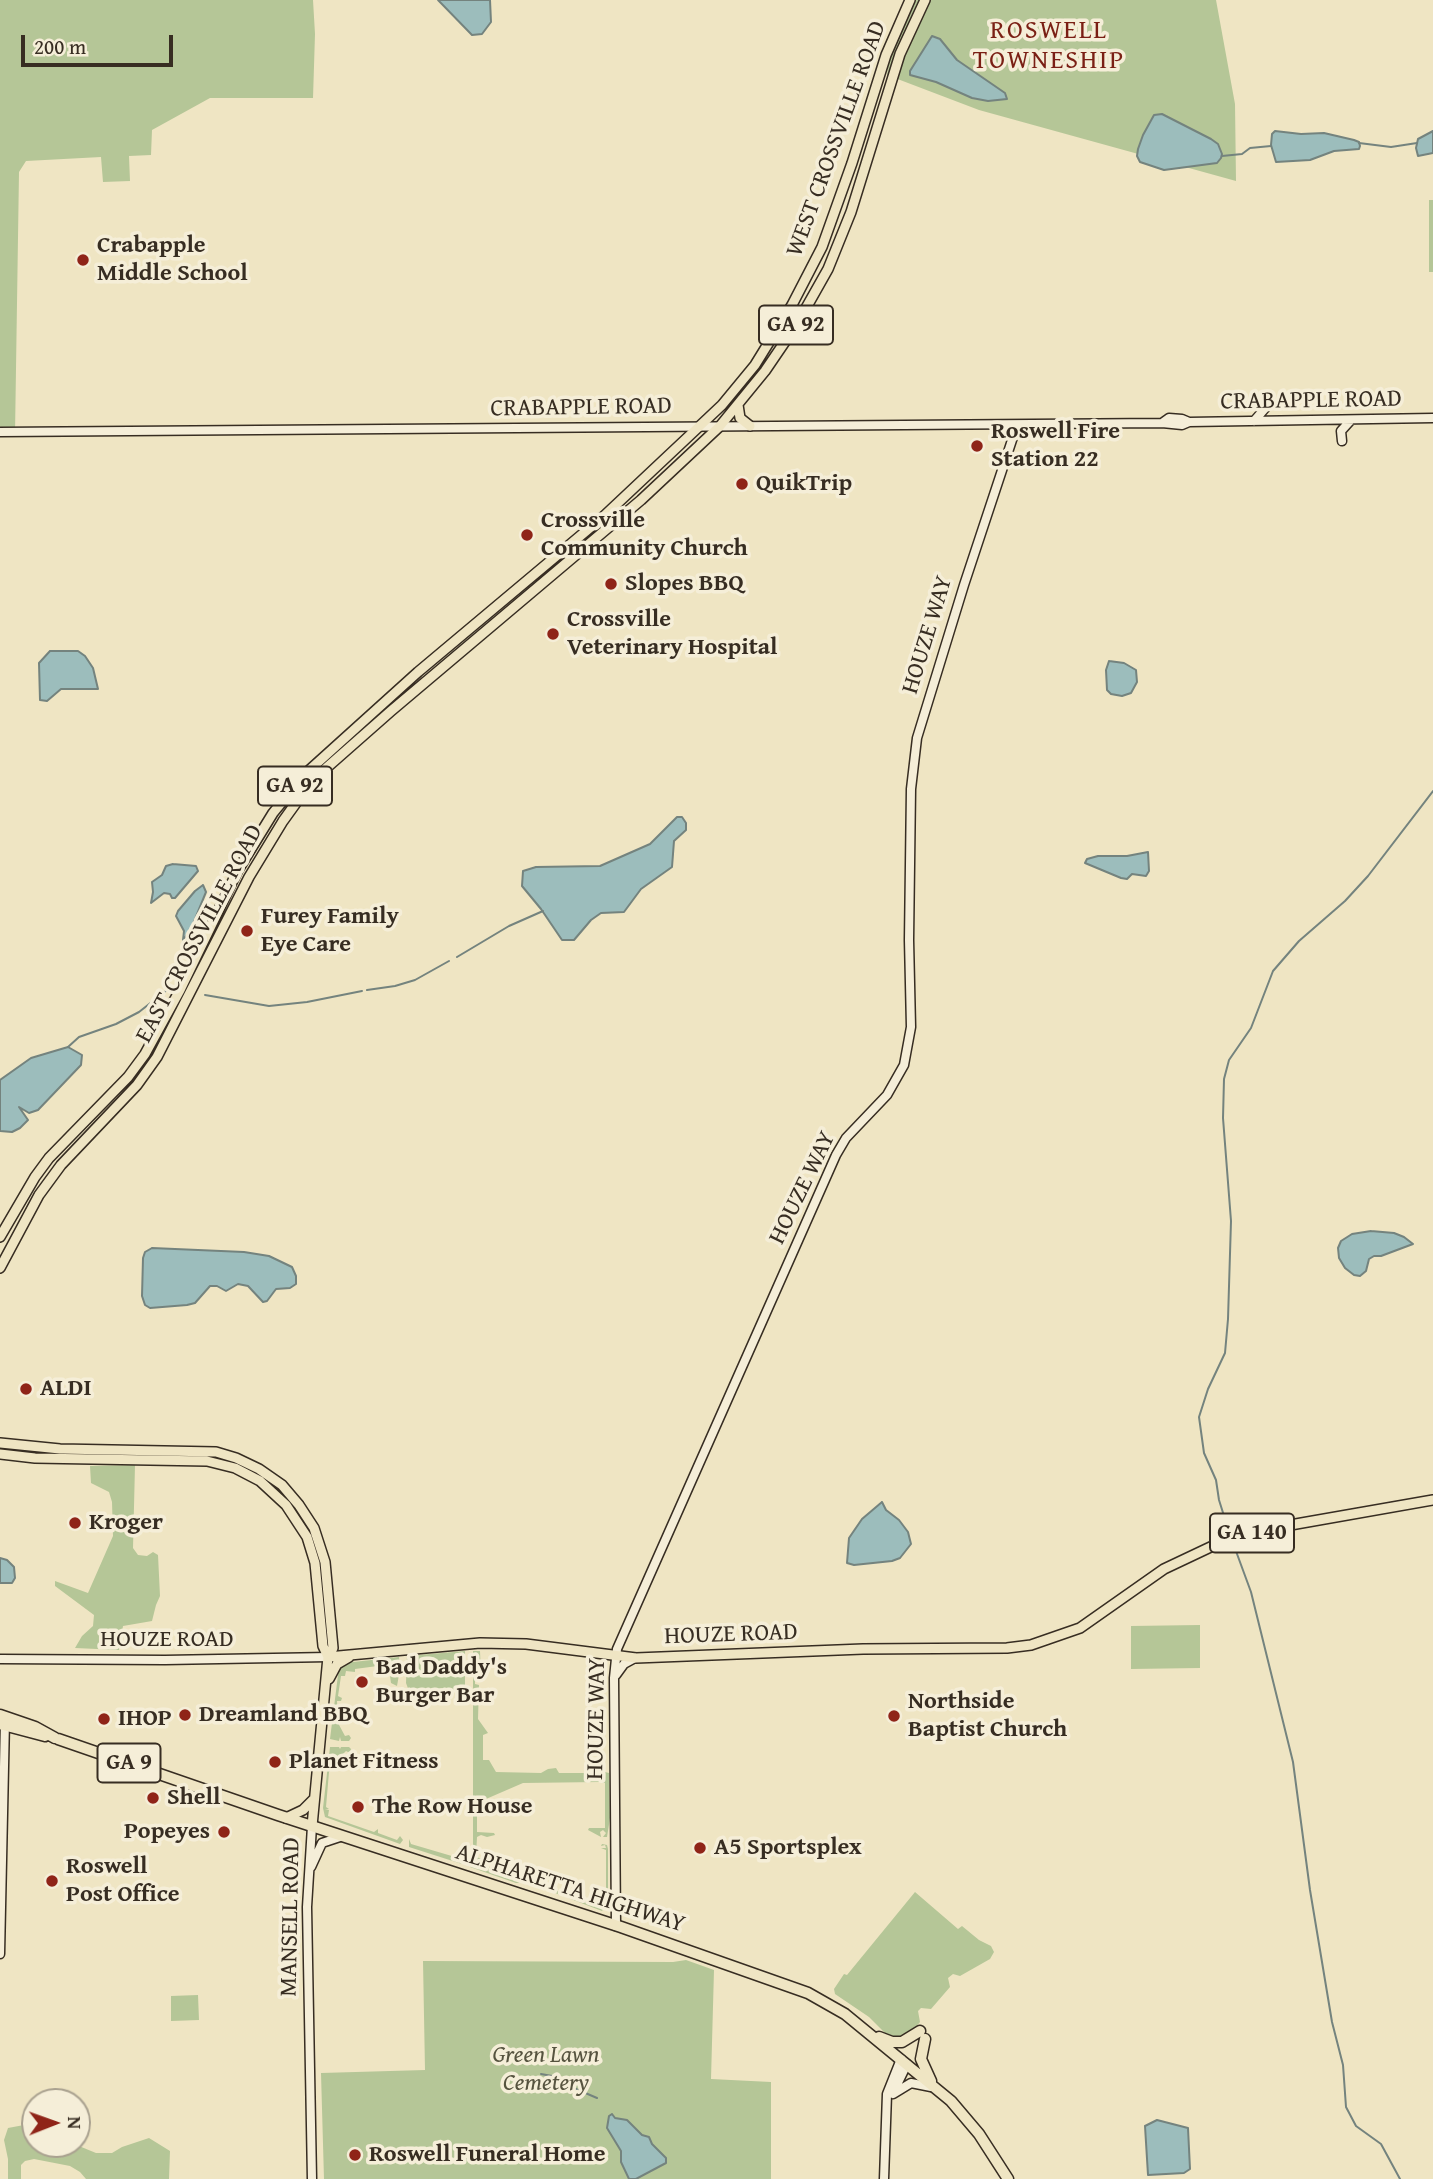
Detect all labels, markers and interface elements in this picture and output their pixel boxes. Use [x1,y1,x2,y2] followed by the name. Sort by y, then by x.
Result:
[974,15,1124,76] district label: ROSWELL TOWNESHIP
[781,17,893,261] street label: WEST CROSSVILLE ROAD
[24,21,177,65] scale bar
[34,31,86,62] text: 200 m
[97,232,248,288] place label: Crabapple Middle School
[75,252,91,268] marker: Crabapple Middle School
[759,306,833,344] road number: GA 92
[1220,385,1402,417] street label: CRABAPPLE ROAD
[490,392,672,424] street label: CRABAPPLE ROAD
[991,418,1120,474] place label: Roswell Fire Station 22
[969,438,985,454] marker: Roswell Fire Station 22
[756,470,852,498] place label: QuikTrip
[734,476,750,492] marker: QuikTrip
[541,507,748,563] place label: Crossville Community Church
[519,527,535,543] marker: Crossville Community Church
[625,570,744,598] place label: Slopes BBQ
[896,573,960,697] street label: HOUZE WAY
[603,576,619,592] marker: Slopes BBQ
[567,606,778,662] place label: Crossville Veterinary Hospital
[545,626,561,642] marker: Crossville Veterinary Hospital
[258,766,332,806] road number: GA 92
[130,820,270,1048] street label: EAST CROSSVILLE ROAD
[261,903,399,959] place label: Furey Family Eye Care
[239,923,255,939] marker: Furey Family Eye Care
[763,1127,843,1249] street label: HOUZE WAY
[40,1375,92,1403] place label: ALDI
[18,1381,34,1397] marker: ALDI
[89,1509,163,1537] place label: Kroger
[1210,1514,1294,1552] road number: GA 140
[67,1515,83,1531] marker: Kroger
[664,1618,798,1652] street label: HOUZE ROAD
[100,1626,234,1654] street label: HOUZE ROAD
[376,1654,507,1710] place label: Bad Daddy's Burger Bar
[582,1658,612,1780] street label: HOUZE WAY
[354,1674,370,1690] marker: Bad Daddy's Burger Bar
[908,1688,1067,1744] place label: Northside Baptist Church
[199,1701,368,1729] place label: Dreamland BBQ
[118,1705,172,1733] place label: IHOP
[177,1707,193,1723] marker: Dreamland BBQ
[886,1708,902,1724] marker: Northside Baptist Church
[96,1711,112,1727] marker: IHOP
[97,1744,160,1782] road number: GA 9
[289,1748,439,1776] place label: Planet Fitness
[267,1754,283,1770] marker: Planet Fitness
[167,1784,220,1812] place label: Shell
[145,1790,161,1806] marker: Shell
[372,1793,533,1821] place label: The Row House
[350,1799,366,1815] marker: The Row House
[124,1818,210,1846] place label: Popeyes
[216,1824,232,1840] marker: Popeyes
[714,1834,862,1862] place label: A5 Sportsplex
[275,1837,307,1997] street label: MANSELL ROAD
[452,1838,688,1940] street label: ALPHARETTA HIGHWAY
[692,1840,708,1856] marker: A5 Sportsplex
[66,1853,180,1909] place label: Roswell Post Office
[44,1873,60,1889] marker: Roswell Post Office
[493,2042,599,2098] park label: Green Lawn Cemetery
[21,2088,91,2158] north arrow
[61,2116,89,2129] text: N
[369,2141,605,2169] place label: Roswell Funeral Home
[347,2147,363,2163] marker: Roswell Funeral Home

